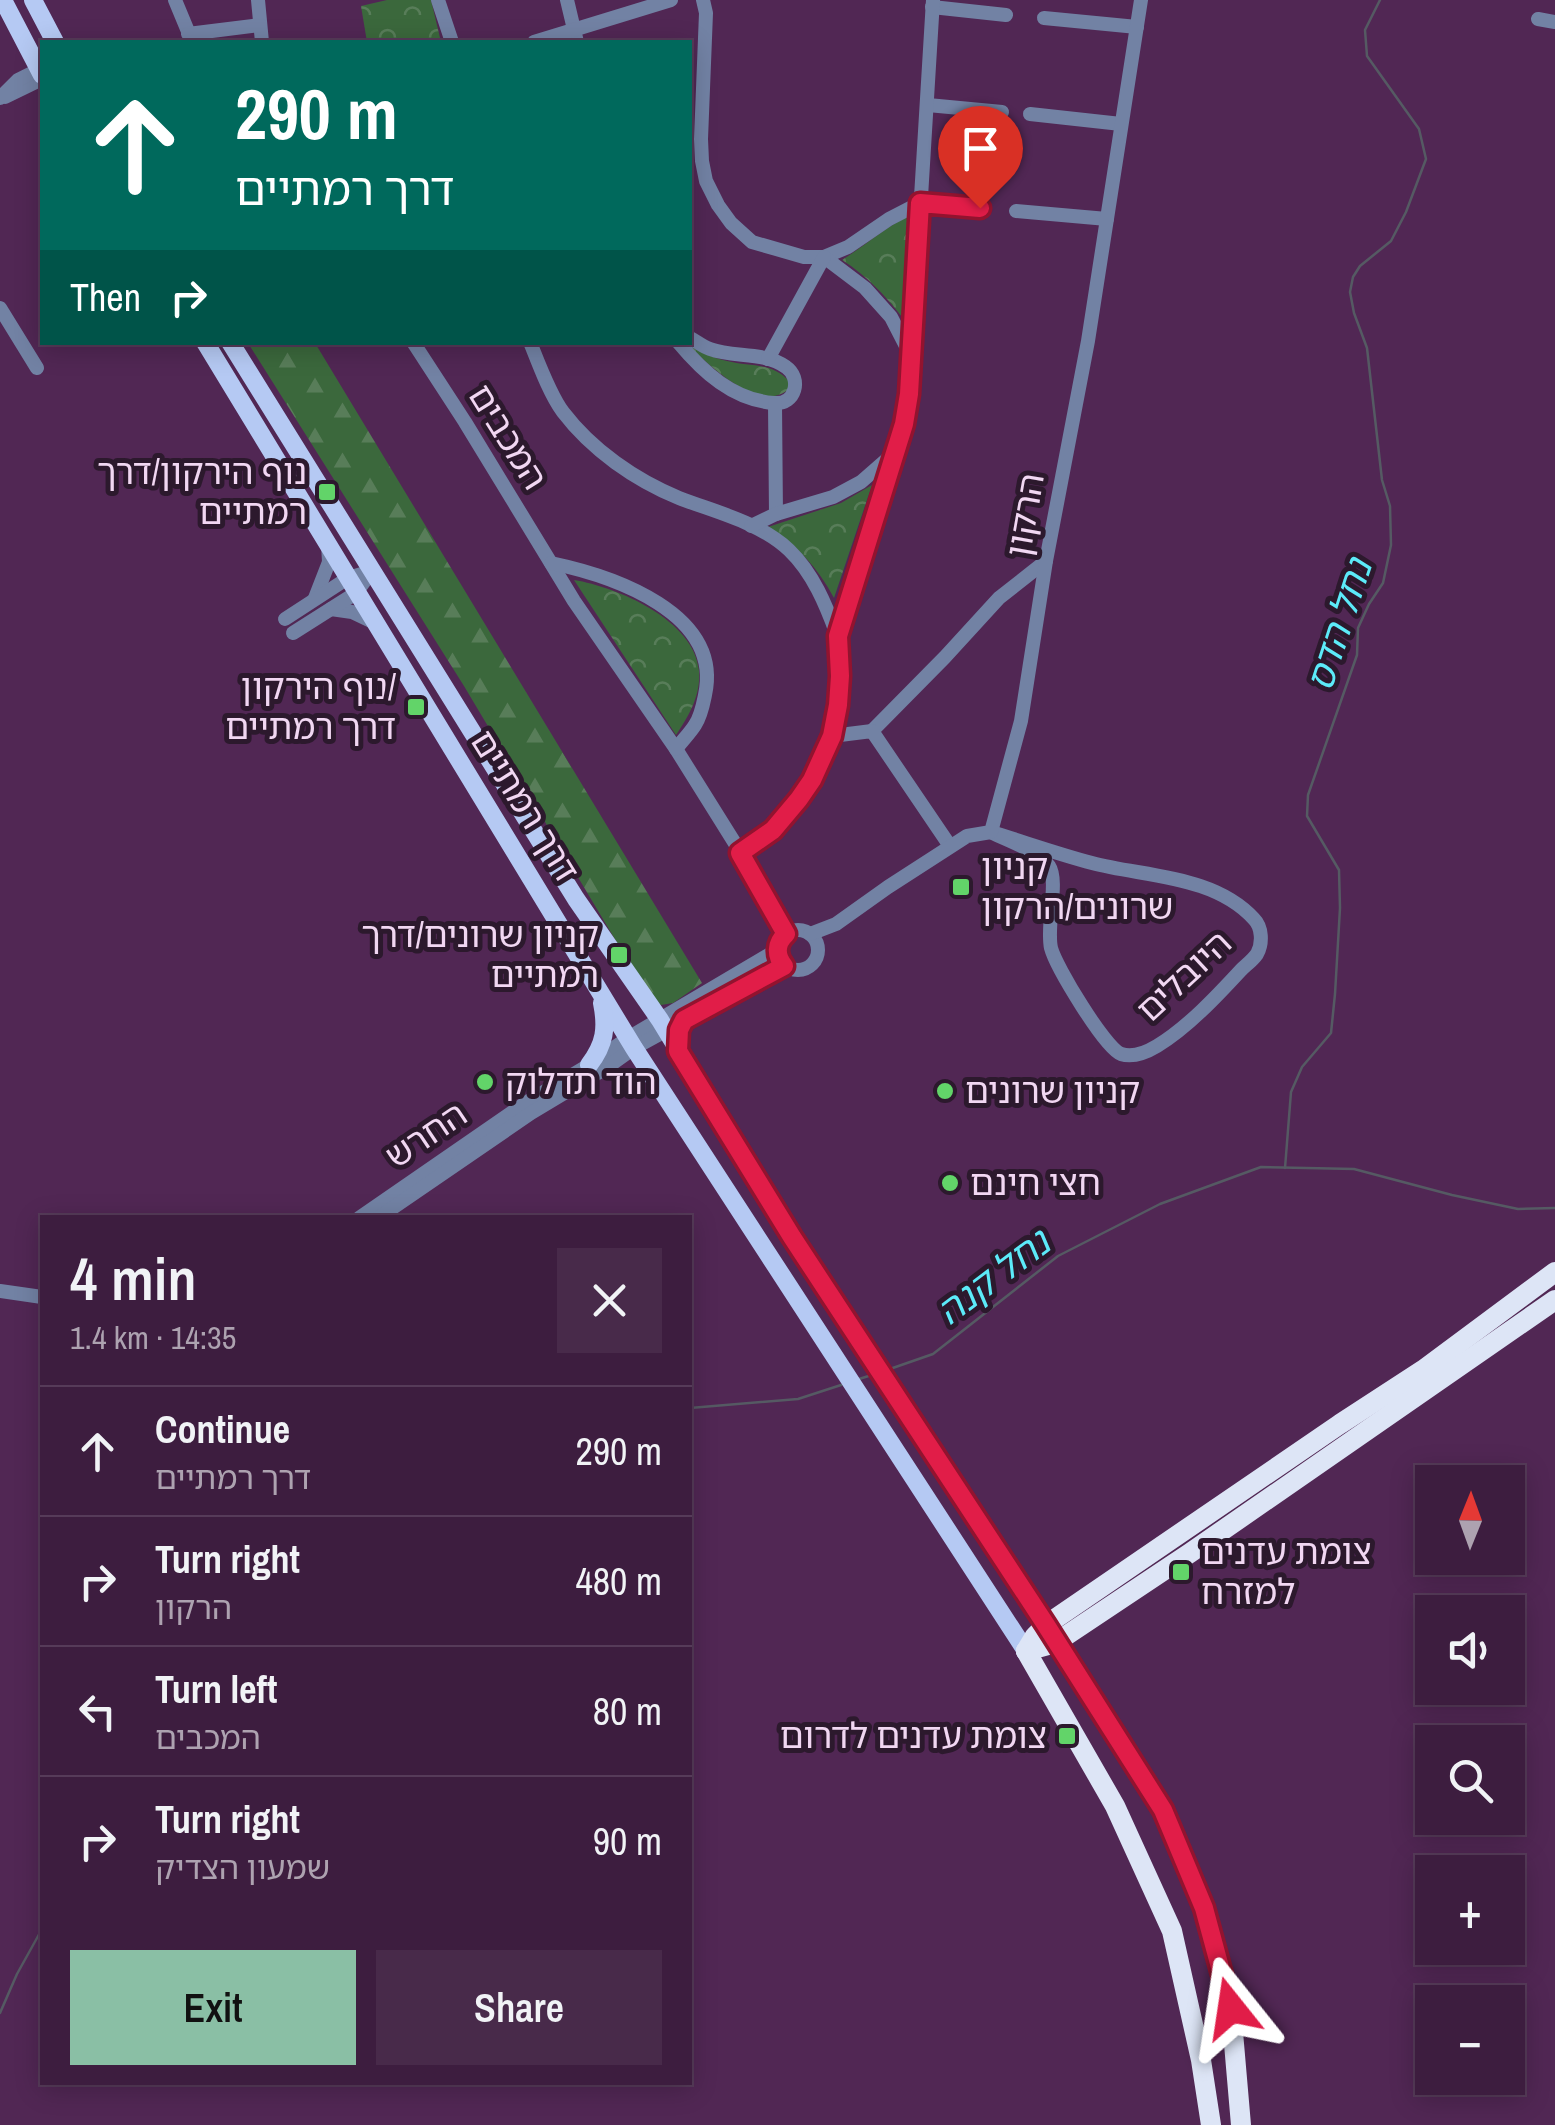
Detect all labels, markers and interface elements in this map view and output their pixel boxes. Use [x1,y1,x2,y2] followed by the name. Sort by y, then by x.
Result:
[235,67,398,161] text: 290 m
[70,80,200,210] icon: ahead
[938,106,1023,209] pin
[953,121,1008,176] icon: arrive
[235,158,455,219] text: דרך רמתיים
[161,270,216,325] icon: right
[70,272,141,323] text: Then
[458,375,559,498] street label: המכבים
[97,448,307,535] place label: נוף הירקון/דרך רמתיים
[994,469,1055,560] street label: הרקון
[316,481,338,503] marker: נוף הירקון/דרך רמתיים
[1293,550,1385,697] water label: נחל הדס
[225,663,396,750] place label: נוף הירקון/ דרך רמתיים
[405,696,427,718] marker: נוף הירקון/ דרך רמתיים
[460,721,591,891] street label: דרך רמתיים
[981,843,1173,930] place label: קניון שרונים/הרקון
[950,876,972,898] marker: קניון שרונים/הרקון
[361,911,599,998] place label: קניון שרונים/דרך רמתיים
[1126,920,1241,1032] street label: היובלים
[608,944,630,966] marker: קניון שרונים/דרך רמתיים
[505,1058,657,1105] place label: הוד תדלוק
[965,1067,1140,1114] place label: קניון שרונים
[474,1071,496,1093] marker: הוד תדלוק
[934,1080,956,1102] marker: קניון שרונים
[376,1090,476,1179] street label: החרש
[970,1159,1101,1206] place label: חצי חינם
[939,1172,961,1194] marker: חצי חינם
[925,1216,1062,1336] water label: נחל קנה
[70,1238,197,1319] text: 4 min
[557,1248,662,1353] button: close
[70,1316,236,1359] text: 1.4 km · 14:35
[155,1404,290,1455] text: Continue
[70,1424,125,1479] icon: ahead
[575,1426,662,1477] text: 290 m
[155,1456,311,1499] text: דרך רמתיים
[1415,1465,1525,1575] north arrow
[1415,1465,1525,2095] map controls
[1201,1528,1372,1615] place label: צומת עדנים למזרח
[155,1534,300,1585] text: Turn right
[70,1554,125,1609] icon: right
[575,1556,662,1607] text: 480 m
[1170,1561,1192,1583] marker: צומת עדנים למזרח
[155,1586,232,1629] text: הרקון
[1415,1595,1525,1705] button: sound
[155,1664,277,1715] text: Turn left
[70,1684,125,1739] icon: left
[593,1686,662,1737] text: 80 m
[780,1712,1047,1759] place label: צומת עדנים לדרום
[155,1716,261,1759] text: המכבים
[1056,1725,1078,1747] marker: צומת עדנים לדרום
[1415,1725,1525,1835] button: search
[155,1794,300,1845] text: Turn right
[70,1814,125,1869] icon: right
[593,1816,662,1867] text: 90 m
[155,1846,330,1889] text: שמעון הצדיק
[1415,1855,1525,1965] button: +
[70,1950,356,2065] button: Exit
[376,1950,662,2065] button: Share
[1179,1956,1283,2060] position arrow
[1415,1985,1525,2095] button: −

